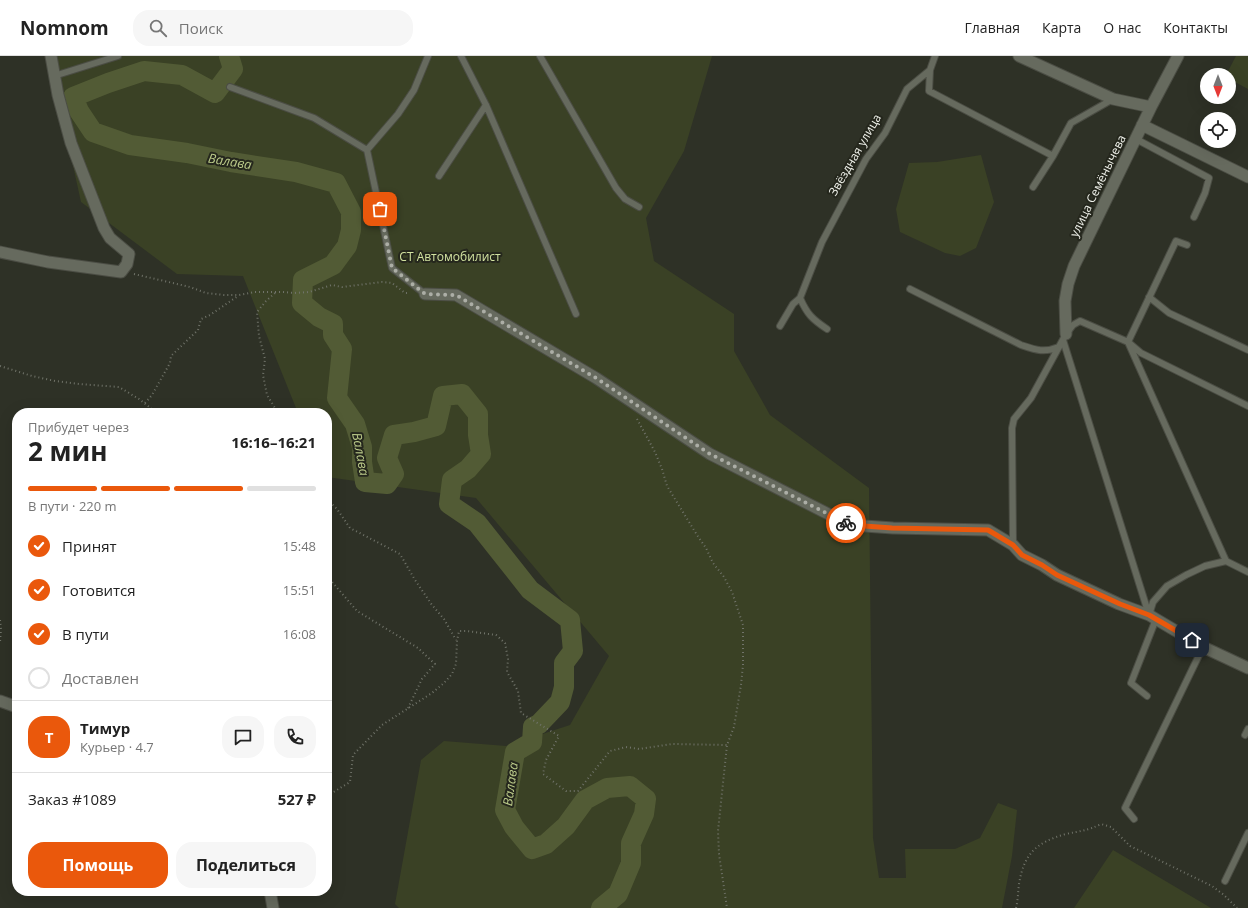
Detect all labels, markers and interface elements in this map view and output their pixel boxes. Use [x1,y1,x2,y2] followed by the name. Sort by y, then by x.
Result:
[133,10,413,46] search box
[20,15,109,41] text: Nomnom
[147,17,169,39] icon: search
[179,18,223,38] text: Поиск
[965,18,1020,37] text: Главная
[1042,18,1081,37] text: Карта
[1103,18,1141,37] text: О нас
[1163,18,1228,37] text: Контакты
[1200,68,1236,104] north arrow
[1200,68,1236,148] map controls
[824,111,885,199] street label: Звёздная улица
[1200,112,1236,148] button: locate
[1065,132,1130,240] street label: улица Семёнычева
[207,149,254,173] water label: Валава
[363,192,397,226] pin
[369,198,391,220] icon: bag
[399,248,501,265] park label: СТ Автомобилист
[28,418,129,436] text: Прибудет через
[348,431,374,478] water label: Валава
[231,432,316,452] text: 16:16–16:21
[28,433,108,469] text: 2 мин
[28,497,117,515] text: В пути · 220 m
[826,503,866,543] courier
[835,512,857,534] icon: bike
[28,535,50,557] icon: check
[62,536,117,556] text: Принят
[283,537,316,555] text: 15:48
[28,579,50,601] icon: check
[62,580,136,600] text: Готовится
[283,581,316,599] text: 15:51
[28,623,50,645] icon: check
[1175,623,1209,657] pin
[62,624,109,644] text: В пути
[283,625,316,643] text: 16:08
[1181,629,1203,651] icon: home
[62,668,139,688] text: Доставлен
[222,716,264,758] button: chat
[274,716,316,758] button: phone
[80,718,130,738] text: Тимур
[45,727,53,747] text: Т
[80,738,154,756] text: Курьер · 4.7
[498,760,522,807] water label: Валава
[28,789,116,809] text: Заказ #1089
[278,789,316,809] text: 527 ₽
[28,842,168,888] button: Помощь
[176,842,316,888] button: Поделиться

